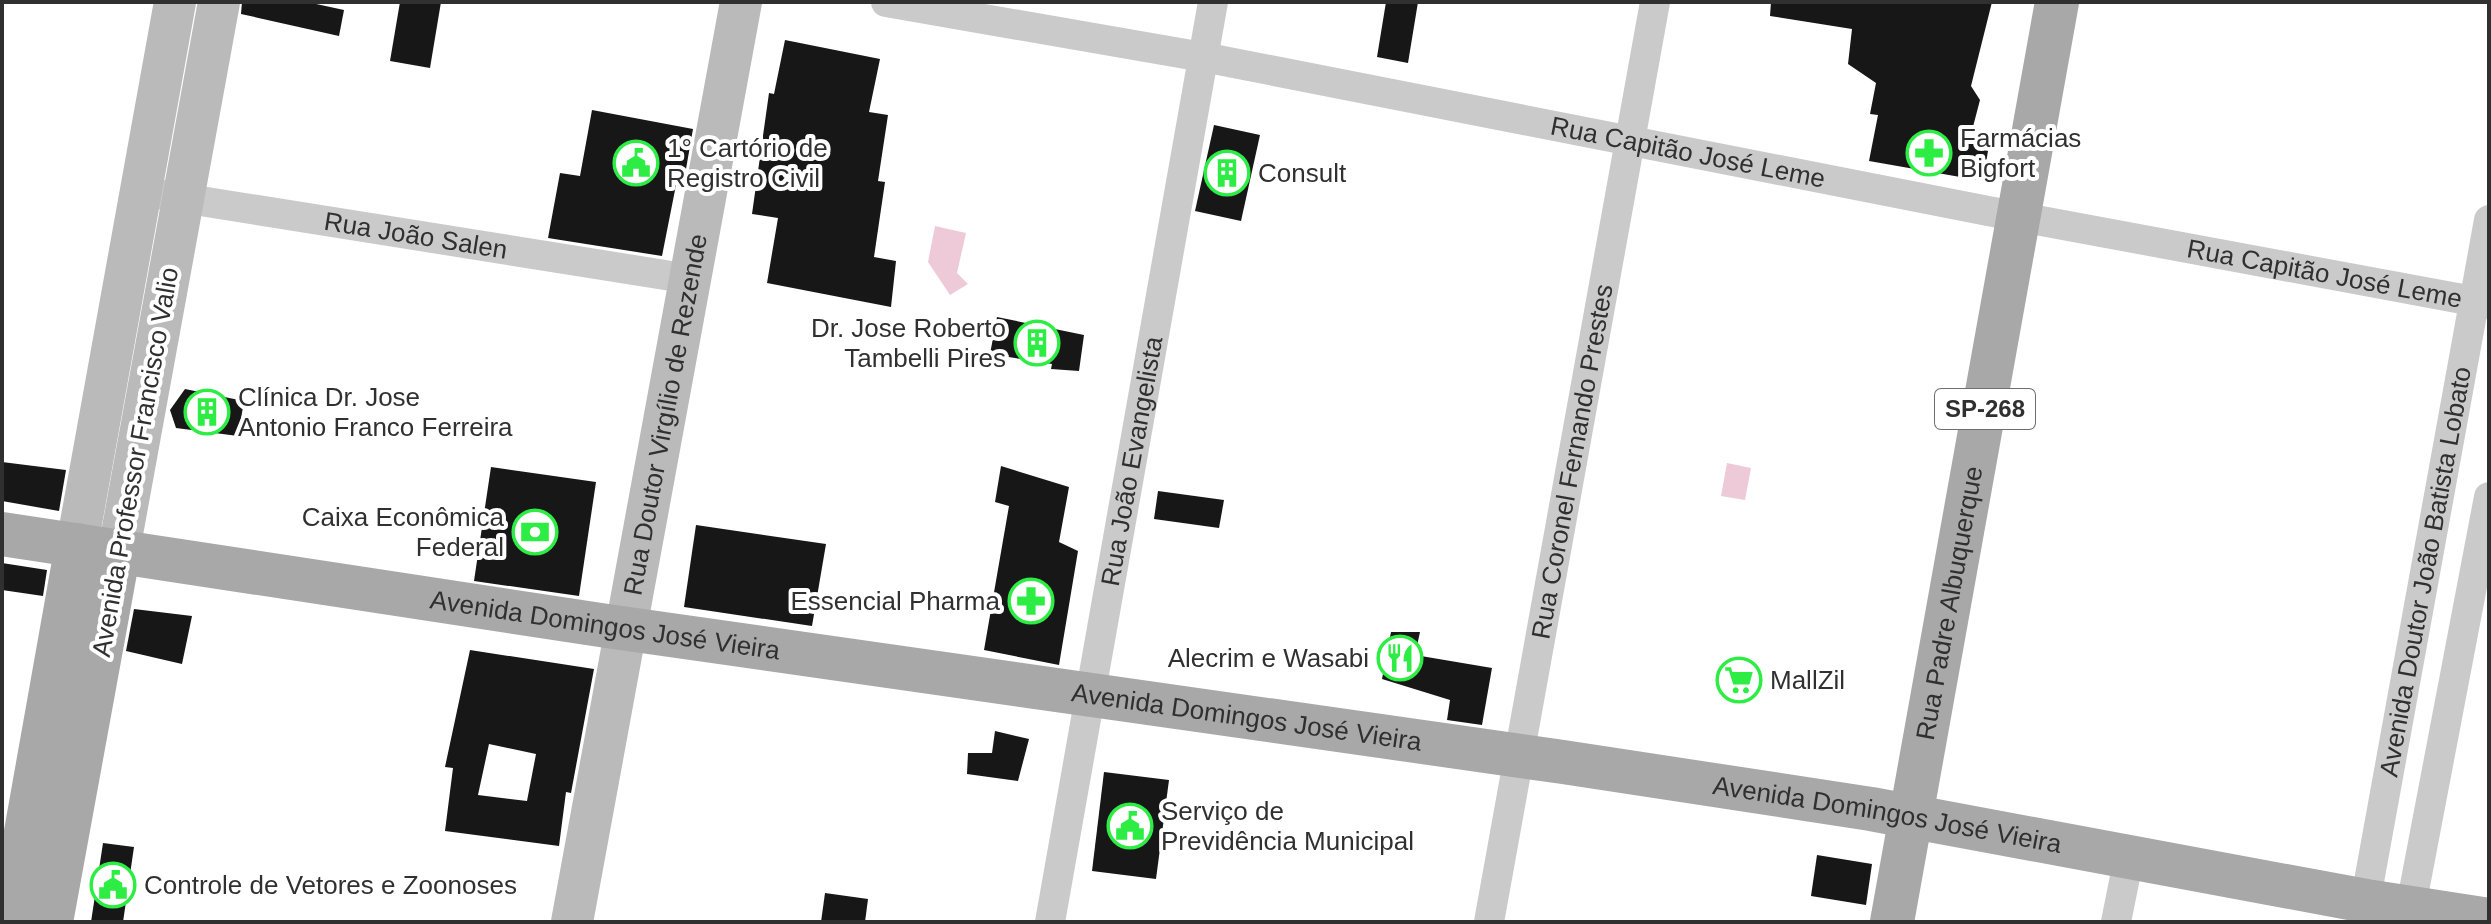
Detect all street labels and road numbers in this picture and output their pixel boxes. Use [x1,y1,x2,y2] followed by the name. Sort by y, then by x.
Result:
[1548,111,1828,194] street label: Rua Capitão José Leme
[322,206,510,265] street label: Rua João Salen
[617,231,713,598] street label: Rua Doutor Virgílio de Rezende
[2185,233,2465,314] street label: Rua Capitão José Leme
[86,265,184,659] street label: Avenida Professor Francisco Valio
[1525,282,1619,641] street label: Rua Coronel Fernando Prestes
[1095,333,1169,588] street label: Rua João Evangelista
[2373,364,2477,779] street label: Avenida Doutor João Batista Lobato
[1935,389,2035,429] road number: SP-268
[1910,464,1988,742] street label: Rua Padre Albuquerque
[428,584,783,666] street label: Avenida Domingos José Vieira
[1070,677,1424,757] street label: Avenida Domingos José Vieira
[1711,770,2065,859] street label: Avenida Domingos José Vieira

